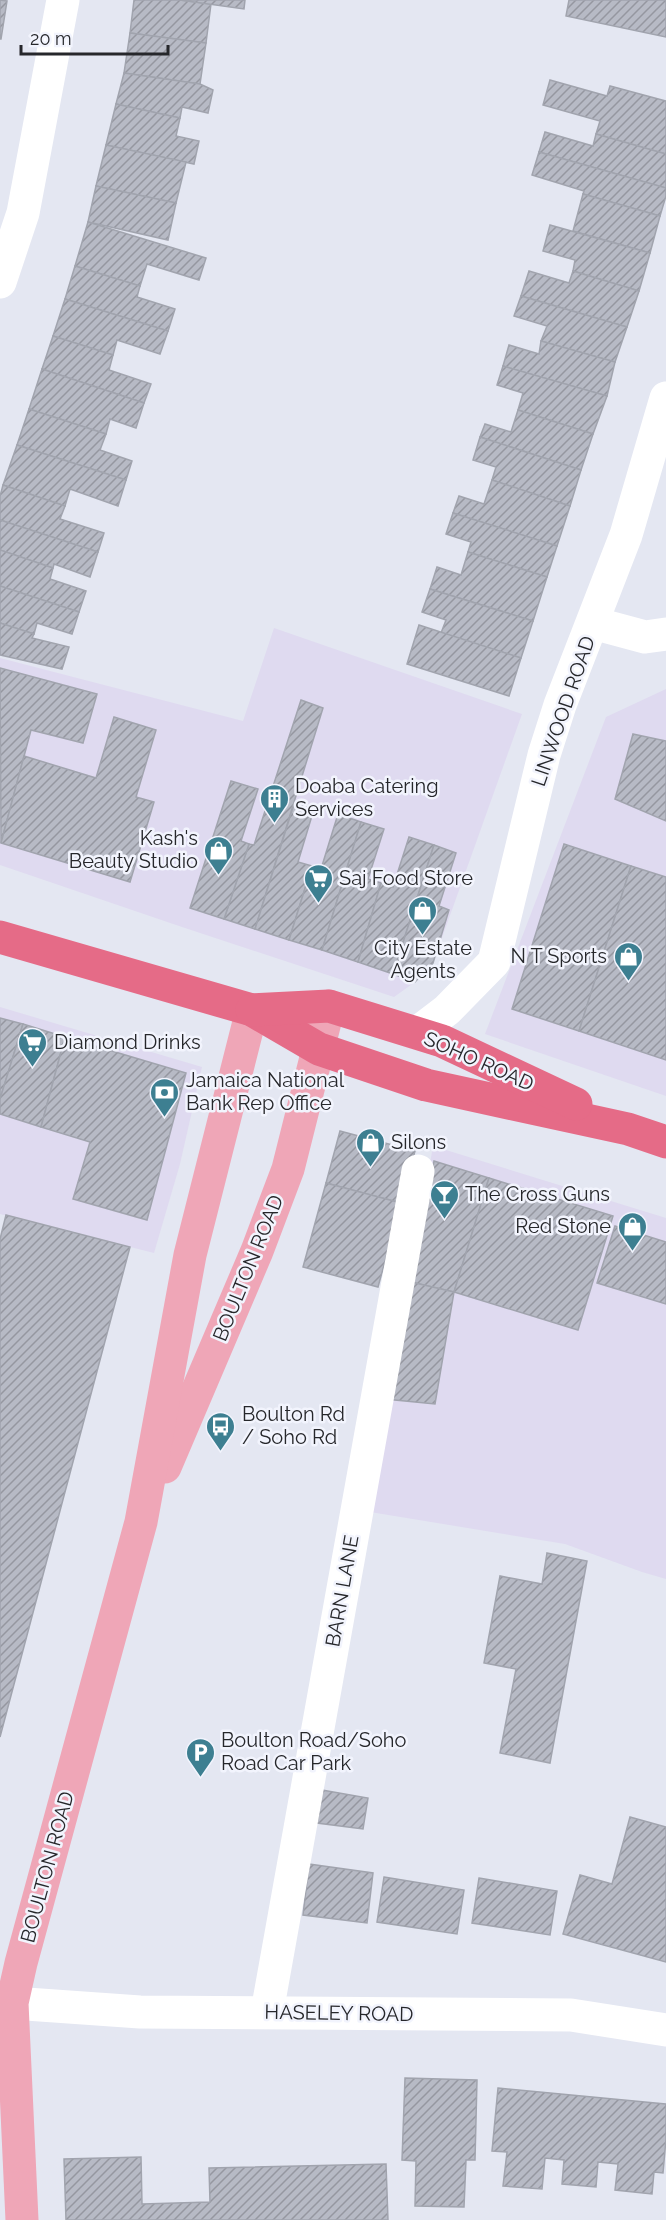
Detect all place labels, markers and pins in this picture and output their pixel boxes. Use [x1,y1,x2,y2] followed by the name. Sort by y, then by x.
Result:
[295,774,439,821] place label: Doaba Catering Services
[258,782,290,824] building icon: Doaba Catering Services
[69,826,198,873] place label: Kash's Beauty Studio
[203,834,235,876] shop icon: Kash's Beauty Studio
[302,862,334,904] supermarket icon: Saj Food Store
[339,866,473,890] place label: Saj Food Store
[407,894,439,936] shop icon: City Estate Agents
[374,936,472,983] place label: City Estate Agents
[612,940,644,982] shop icon: N T Sports
[511,944,607,968] place label: N T Sports
[17,1026,49,1068] supermarket icon: Diamond Drinks
[54,1030,201,1054] place label: Diamond Drinks
[186,1068,345,1115] place label: Jamaica National Bank Rep Office
[149,1076,181,1118] bank icon: Jamaica National Bank Rep Office
[354,1126,386,1168] shop icon: Silons
[391,1130,446,1154] place label: Silons
[428,1178,460,1220] bar icon: The Cross Guns
[465,1182,610,1206] place label: The Cross Guns
[616,1210,648,1252] shop icon: Red Stone
[515,1214,611,1238] place label: Red Stone
[242,1402,345,1449] place label: Boulton Rd / Soho Rd
[205,1410,237,1452] bus stop icon: Boulton Rd / Soho Rd
[221,1728,406,1775] place label: Boulton Road/Soho Road Car Park
[184,1736,216,1778] parking icon: Boulton Road/Soho Road Car Park

